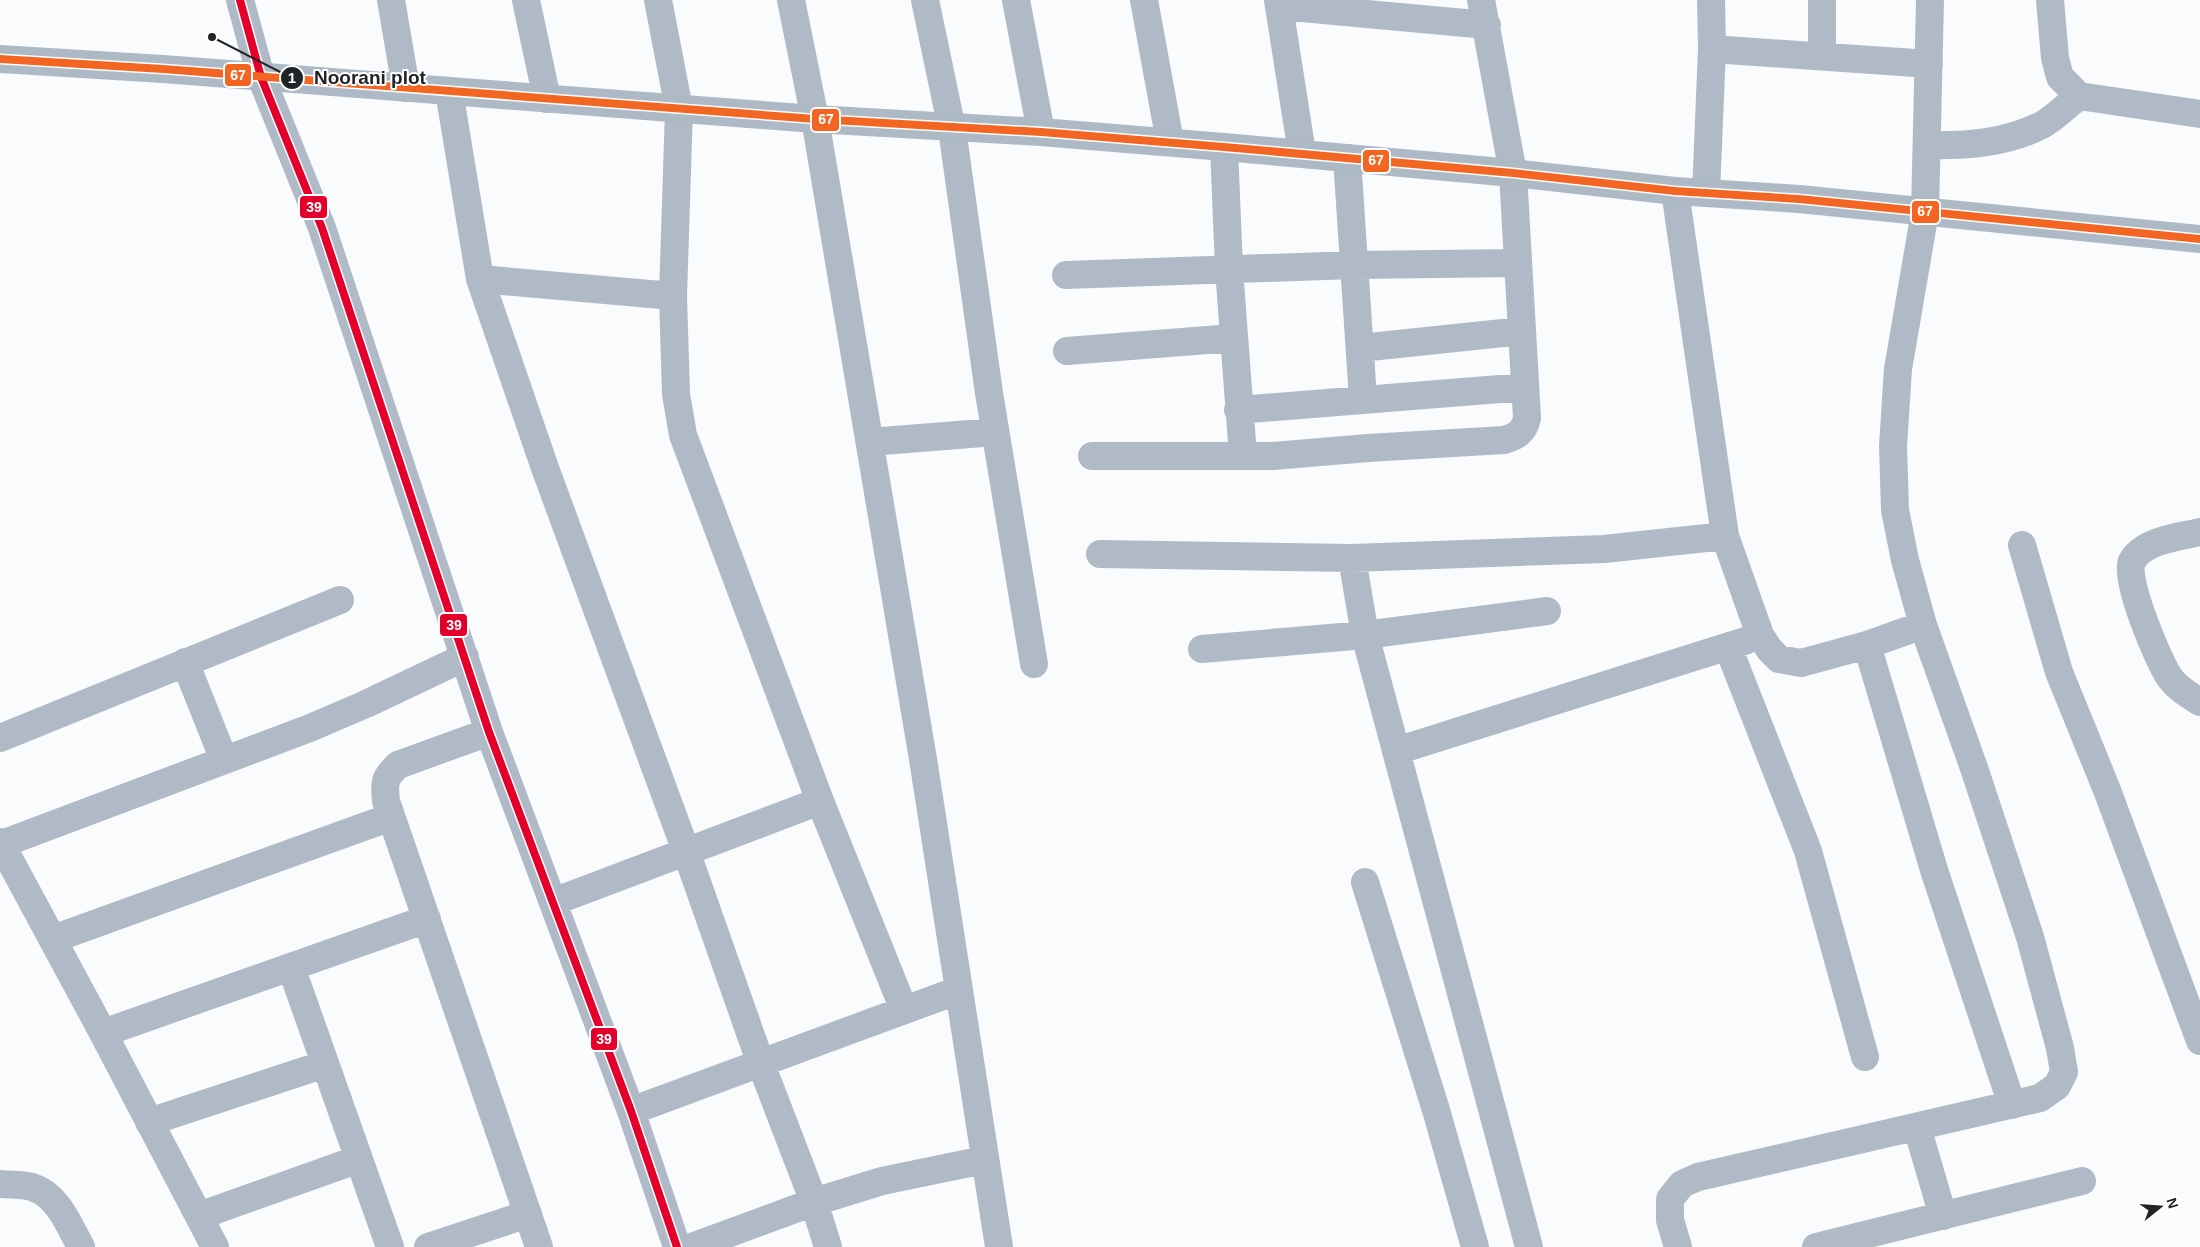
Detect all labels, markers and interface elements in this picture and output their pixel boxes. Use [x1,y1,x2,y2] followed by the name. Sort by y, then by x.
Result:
[279,61,436,95] callout: Noorani plot
[224,63,252,87] line badge: 67
[230,67,246,83] text: 67
[314,67,427,88] text: Noorani plot
[288,69,296,86] text: 1
[811,108,840,132] line badge: 67
[818,111,834,127] text: 67
[1362,149,1390,173] line badge: 67
[1368,152,1384,168] text: 67
[299,195,328,219] line badge: 39
[306,199,322,215] text: 39
[1911,200,1940,224] line badge: 67
[1917,203,1933,219] text: 67
[439,613,468,637] line badge: 39
[446,617,462,633] text: 39
[590,1027,618,1051] line badge: 39
[596,1031,612,1047] text: 39
[2135,1182,2185,1232] north arrow
[2163,1196,2182,1210] text: N

